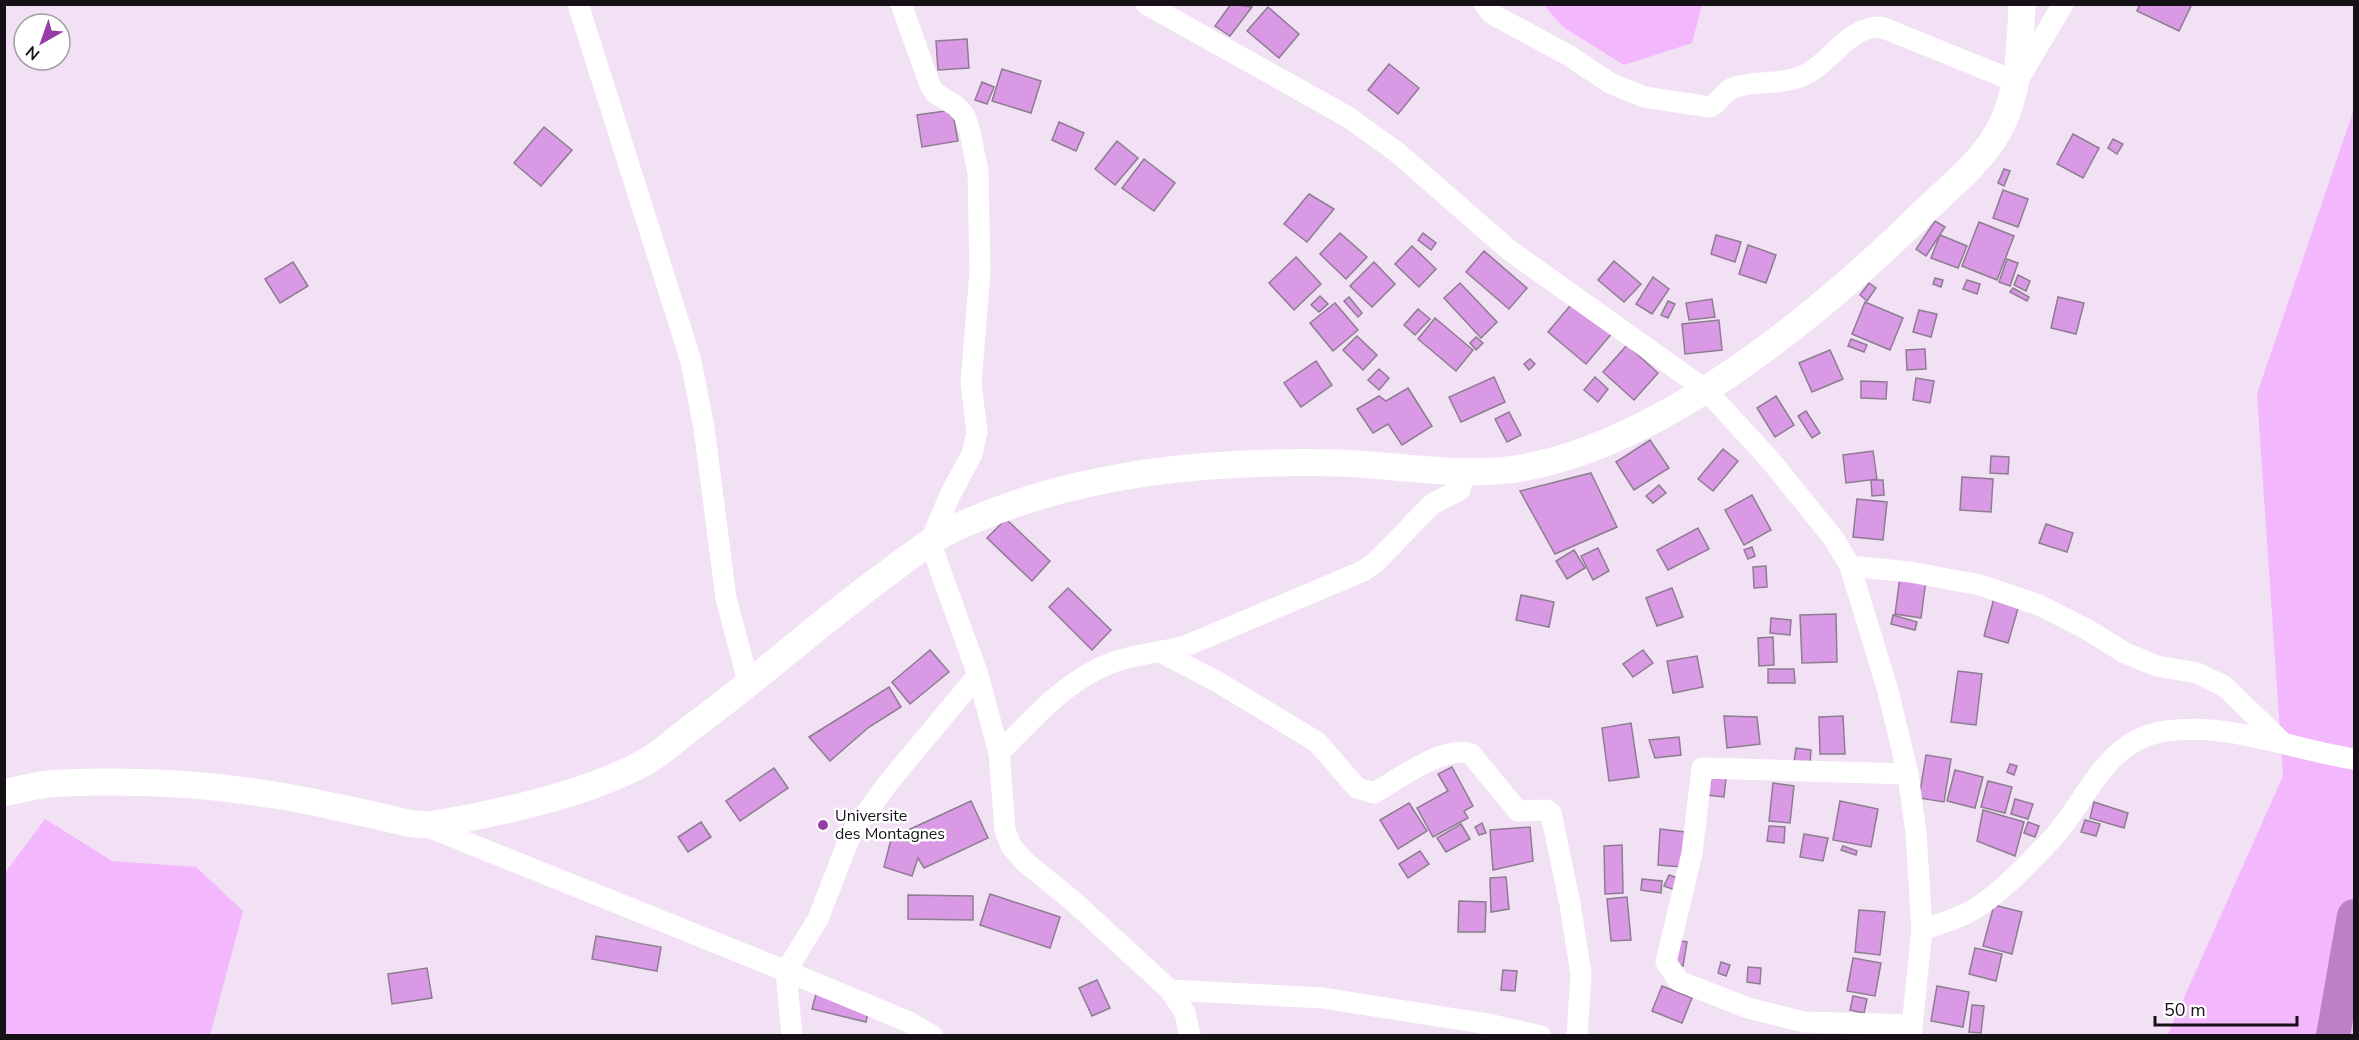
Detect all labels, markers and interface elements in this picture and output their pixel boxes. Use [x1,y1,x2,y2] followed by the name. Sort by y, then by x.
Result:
[12,12,72,72] north arrow
[21,40,45,65] text: N
[835,805,945,845] place label: Universite des Montagnes
[816,818,830,832] marker: Universite des Montagnes
[2155,989,2298,1027] scale bar
[2164,998,2206,1022] text: 50 m

